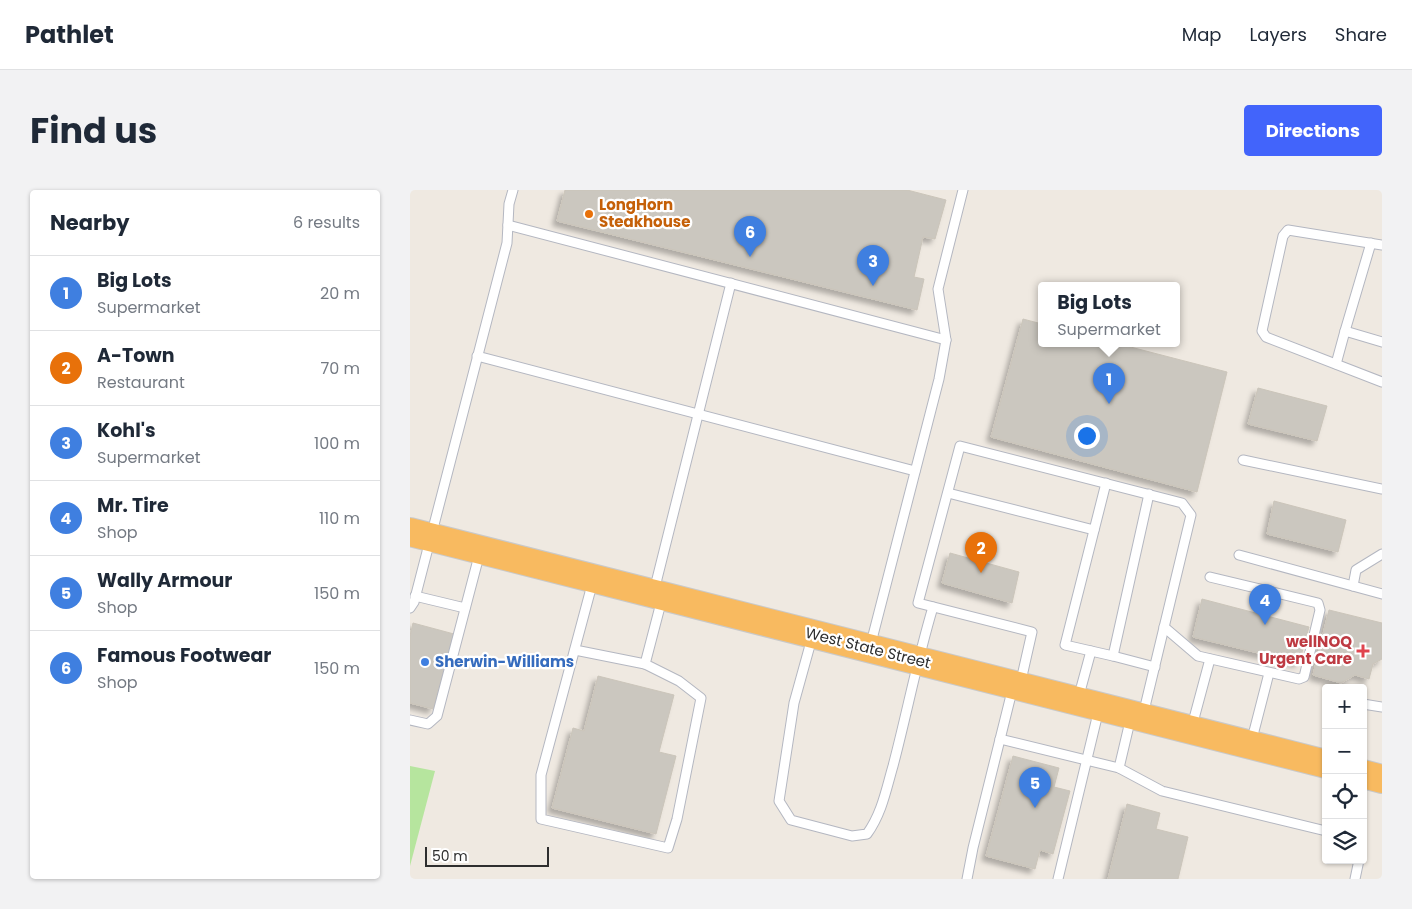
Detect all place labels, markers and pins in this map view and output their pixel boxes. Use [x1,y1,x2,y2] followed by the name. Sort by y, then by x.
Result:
[599,194,690,232] place label: LongHorn Steakhouse
[583,208,595,220] marker: LongHorn Steakhouse
[734,216,766,257] pin: 6
[857,245,889,286] pin: 3
[1093,363,1125,404] pin: 1
[965,532,997,573] pin: 2
[1249,584,1281,625] pin: 4
[1259,631,1352,669] place label: wellNOQ Urgent Care
[1356,644,1370,658] marker: wellNOQ Urgent Care
[435,651,574,672] place label: Sherwin-Williams
[419,656,431,668] marker: Sherwin-Williams
[1019,767,1051,808] pin: 5

